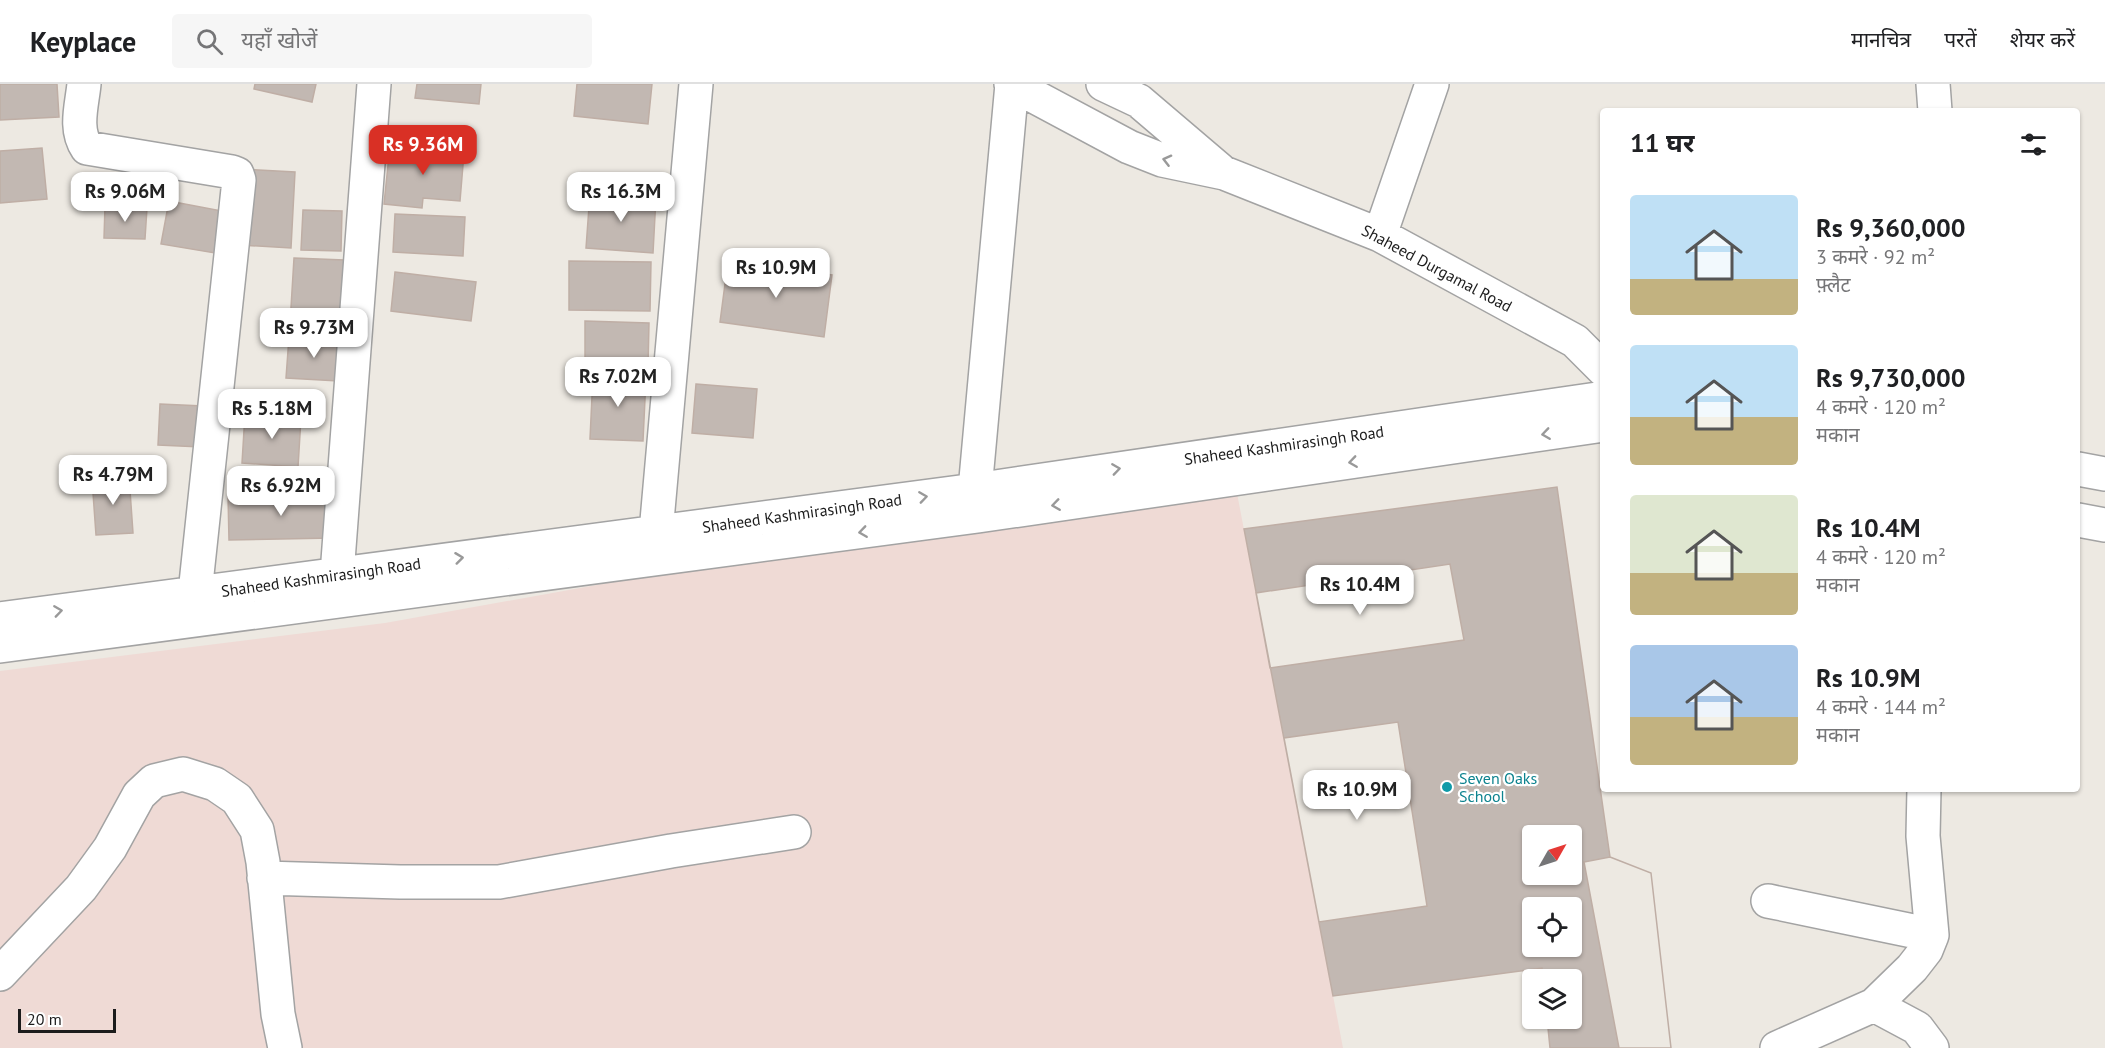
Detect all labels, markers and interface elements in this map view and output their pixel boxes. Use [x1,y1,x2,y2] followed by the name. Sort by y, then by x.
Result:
[172,14,592,68] search box
[30,23,136,60] text: Keyplace
[193,25,226,58] icon: search
[241,26,317,54] text: यहाँ खोजें
[1851,26,1911,53] text: मानचित्र
[1944,26,1977,53] text: परतें
[2010,26,2075,53] text: शेयर करें
[361,125,485,176] pin: Rs 9.36M
[1630,126,1694,159] text: 11 घर
[2017,128,2050,161] icon: filters
[383,131,463,157] text: Rs 9.36M
[1162,155,1172,168] one-way arrow
[63,172,187,223] pin: Rs 9.06M
[559,172,683,223] pin: Rs 16.3M
[85,178,165,204] text: Rs 9.06M
[581,178,661,204] text: Rs 16.3M
[1816,211,1966,244] text: Rs 9,360,000
[1678,219,1750,291] icon: home
[1358,220,1516,316] street label: Shaheed Durgamal Road
[1816,244,1935,270] text: 3 कमरे · 92 m²
[714,248,838,299] pin: Rs 10.9M
[736,254,816,280] text: Rs 10.9M
[1816,272,1851,298] text: फ़्लैट
[252,308,376,359] pin: Rs 9.73M
[274,314,354,340] text: Rs 9.73M
[556,357,680,408] pin: Rs 7.02M
[1816,361,1966,394] text: Rs 9,730,000
[579,363,657,389] text: Rs 7.02M
[1678,369,1750,441] icon: home
[210,389,334,440] pin: Rs 5.18M
[1816,394,1946,420] text: 4 कमरे · 120 m²
[232,395,312,421] text: Rs 5.18M
[1183,421,1385,469] street label: Shaheed Kashmirasingh Road
[1816,422,1860,448] text: मकान
[1541,427,1550,439] one-way arrow
[51,455,175,506] pin: Rs 4.79M
[1348,455,1357,467] one-way arrow
[73,461,153,487] text: Rs 4.79M
[1112,464,1121,476] one-way arrow
[219,466,343,517] pin: Rs 6.92M
[241,472,321,498] text: Rs 6.92M
[701,489,903,537] street label: Shaheed Kashmirasingh Road
[919,491,928,503] one-way arrow
[1051,499,1060,511] one-way arrow
[1816,511,1921,544] text: Rs 10.4M
[1678,519,1750,591] icon: home
[858,525,867,537] one-way arrow
[1816,544,1946,570] text: 4 कमरे · 120 m²
[220,553,422,601] street label: Shaheed Kashmirasingh Road
[455,553,464,565] one-way arrow
[1298,565,1422,616] pin: Rs 10.4M
[1320,571,1400,597] text: Rs 10.4M
[1816,572,1860,598] text: मकान
[53,606,63,618] one-way arrow
[1816,661,1921,694] text: Rs 10.9M
[1678,669,1750,741] icon: home
[1816,694,1946,720] text: 4 कमरे · 144 m²
[1816,722,1860,748] text: मकान
[1459,768,1538,806] place label: Seven Oaks School
[1295,770,1419,821] pin: Rs 10.9M
[1317,776,1397,802] text: Rs 10.9M
[1440,780,1454,794] marker: Seven Oaks School
[1522,825,1582,885] north arrow
[1522,825,1582,1029] map controls
[1522,897,1582,957] button: locate
[1522,969,1582,1029] button: layers
[18,1006,116,1034] scale bar
[27,1009,62,1029] text: 20 m

